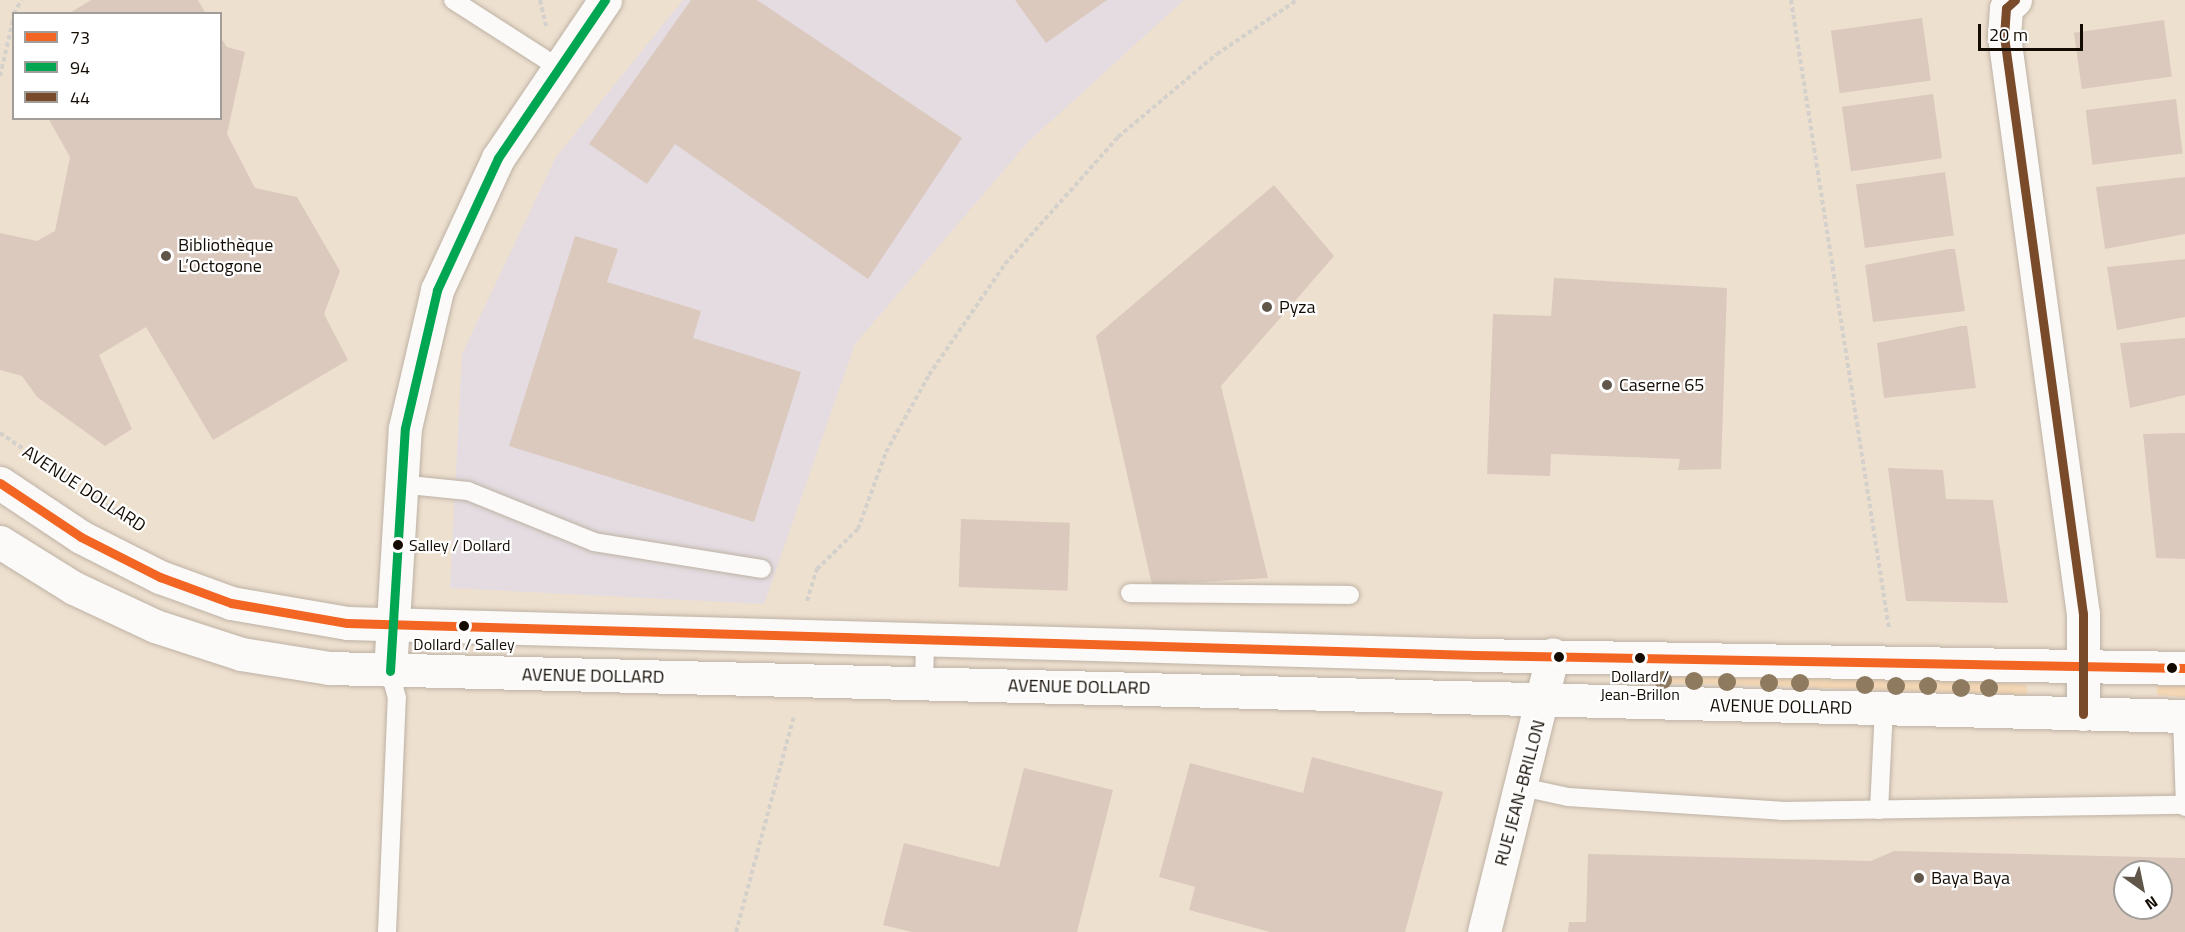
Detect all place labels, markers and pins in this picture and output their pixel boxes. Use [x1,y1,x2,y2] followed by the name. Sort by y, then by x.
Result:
[178,235,273,278] place label: Bibliothèque L’Octogone
[159,249,173,263] marker: Bibliothèque L’Octogone
[1279,296,1316,318] place label: Pyza
[1260,300,1274,314] marker: Pyza
[1619,374,1704,396] place label: Caserne 65
[1600,378,1614,392] marker: Caserne 65
[409,535,510,555] place label: Salley / Dollard
[392,539,404,551] marker: Salley / Dollard
[458,620,470,632] marker: Dollard / Salley
[413,634,515,654] place label: Dollard / Salley
[1553,651,1565,663] unlabelled marker
[1634,652,1646,664] marker: Dollard / Jean-Brillon
[2166,662,2178,674] unlabelled marker
[1600,666,1680,704] place label: Dollard / Jean-Brillon
[1931,867,2010,889] place label: Baya Baya
[1912,871,1926,885] marker: Baya Baya

